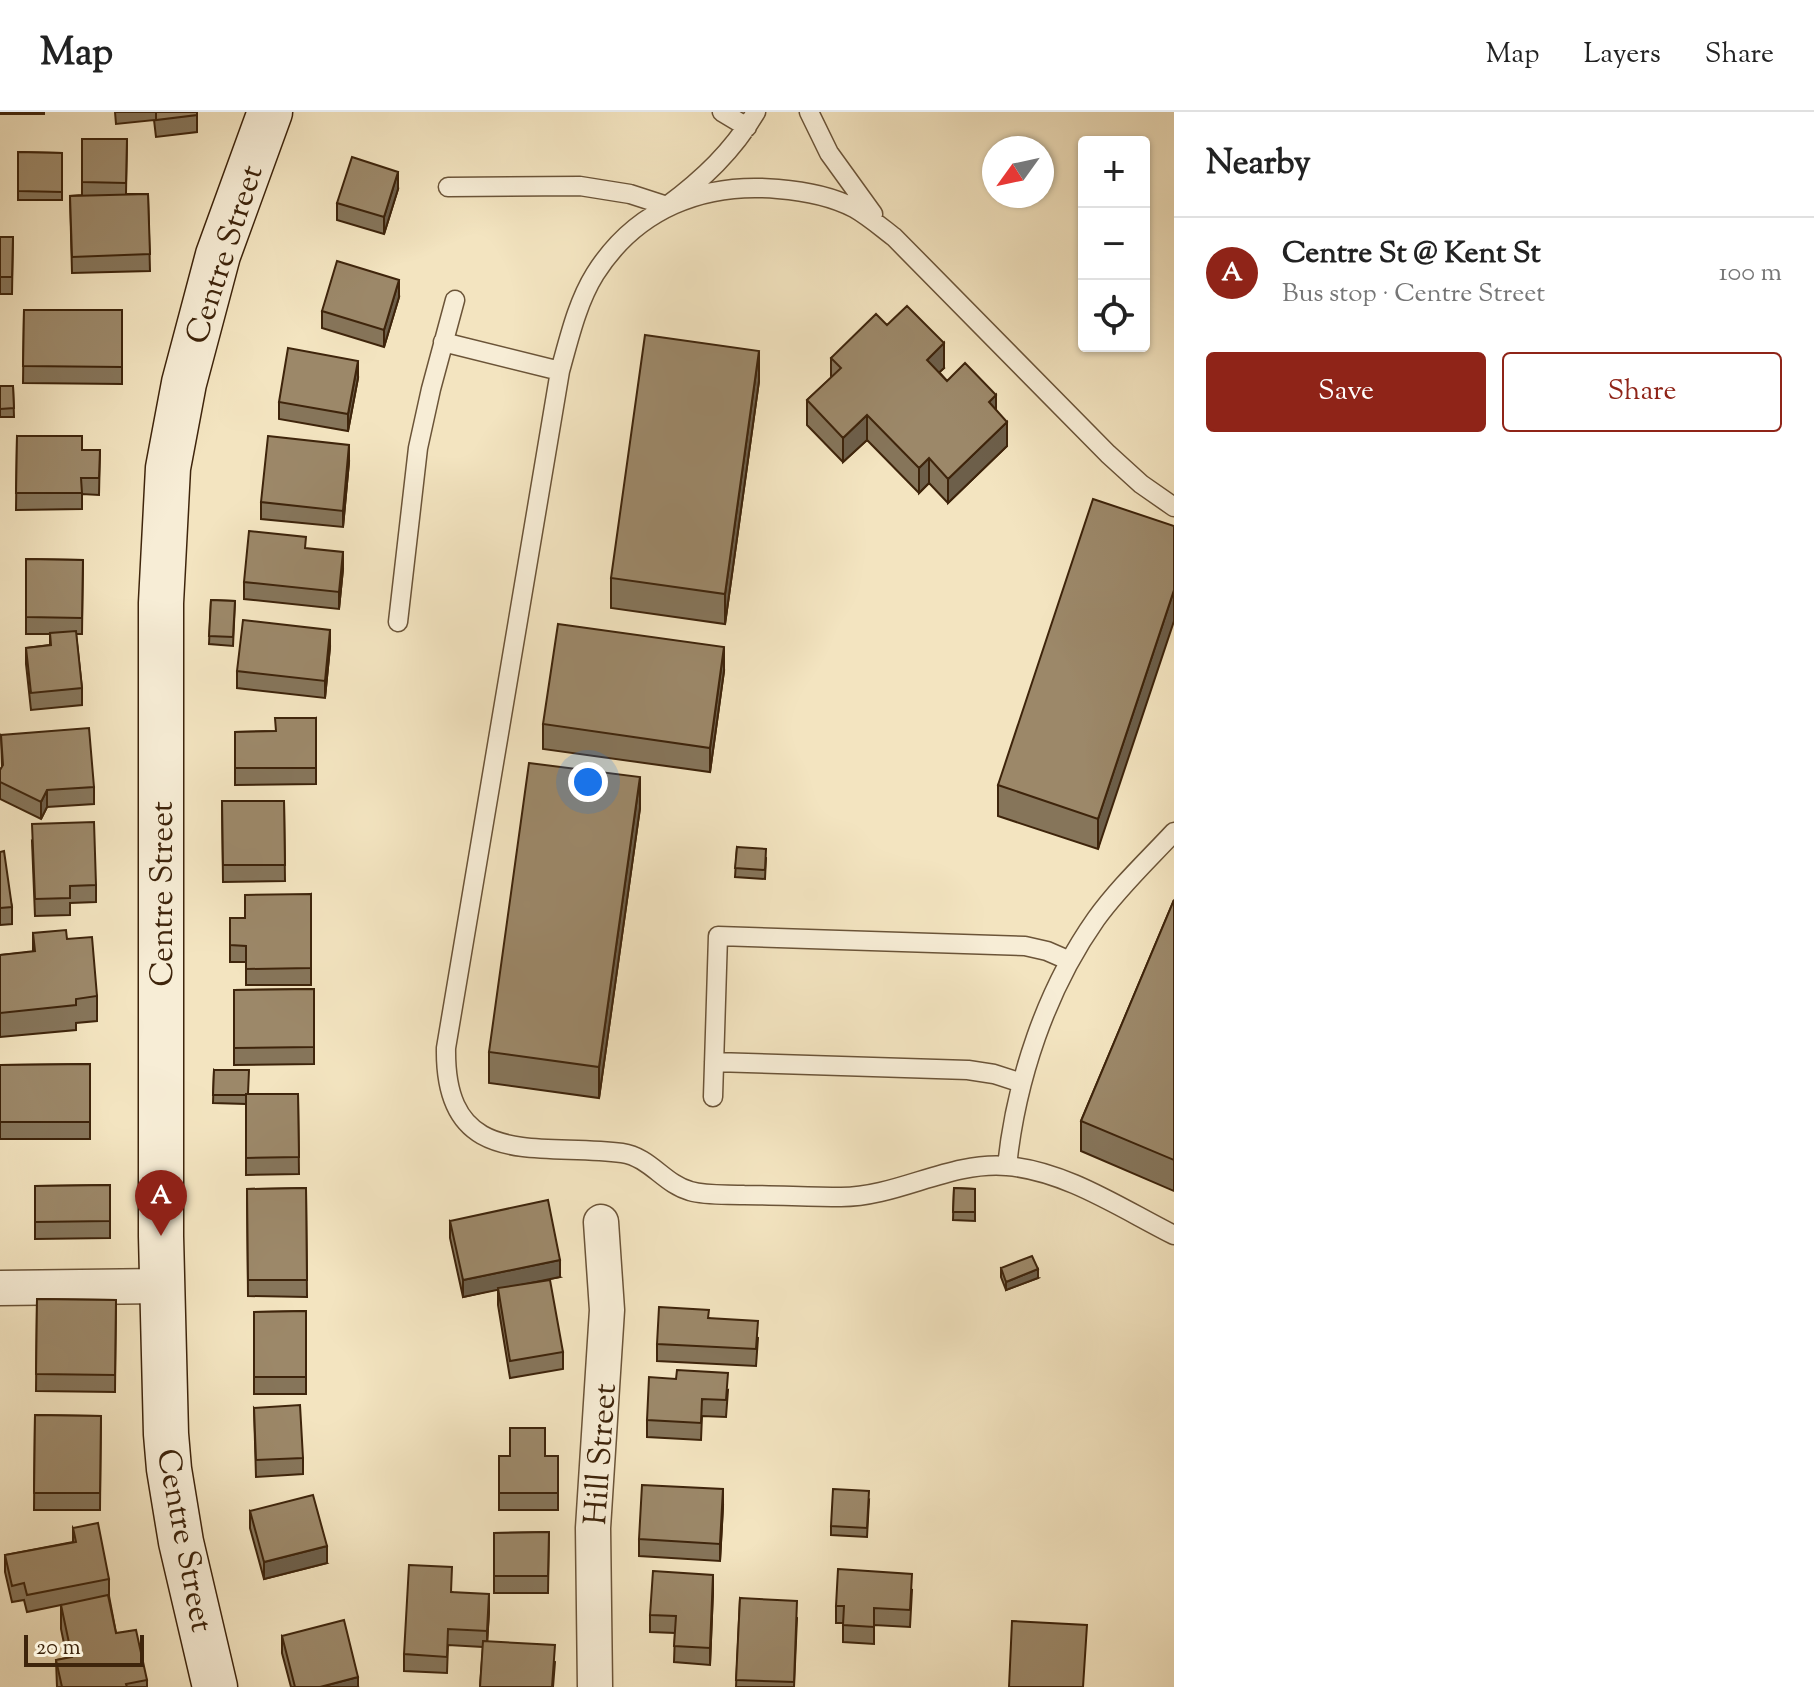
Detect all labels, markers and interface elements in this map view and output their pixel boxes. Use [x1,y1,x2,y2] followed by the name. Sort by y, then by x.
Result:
[40,28,113,82] text: Map
[1486,35,1539,75] text: Map
[1583,35,1661,75] text: Layers
[1705,35,1774,75] text: Share
[982,136,1054,208] north arrow
[1078,136,1150,352] map controls
[1078,136,1150,208] button: +
[1206,140,1311,189] text: Nearby
[175,159,276,350] street label: Centre Street
[1078,208,1150,280] button: −
[1282,233,1541,276] text: Centre St @ Kent St
[1221,255,1243,292] text: A
[1719,255,1782,292] text: 100 m
[1282,276,1545,313] text: Bus stop · Centre Street
[1078,280,1150,352] button: locate
[1206,352,1486,432] button: Save
[1502,352,1782,432] button: Share
[568,762,608,802] your location
[141,801,187,987] street label: Centre Street
[135,1170,187,1236] pin: A
[574,1382,630,1526] street label: Hill Street
[143,1445,223,1636] street label: Centre Street
[24,1631,144,1667] scale bar
[36,1633,81,1665] text: 20 m

